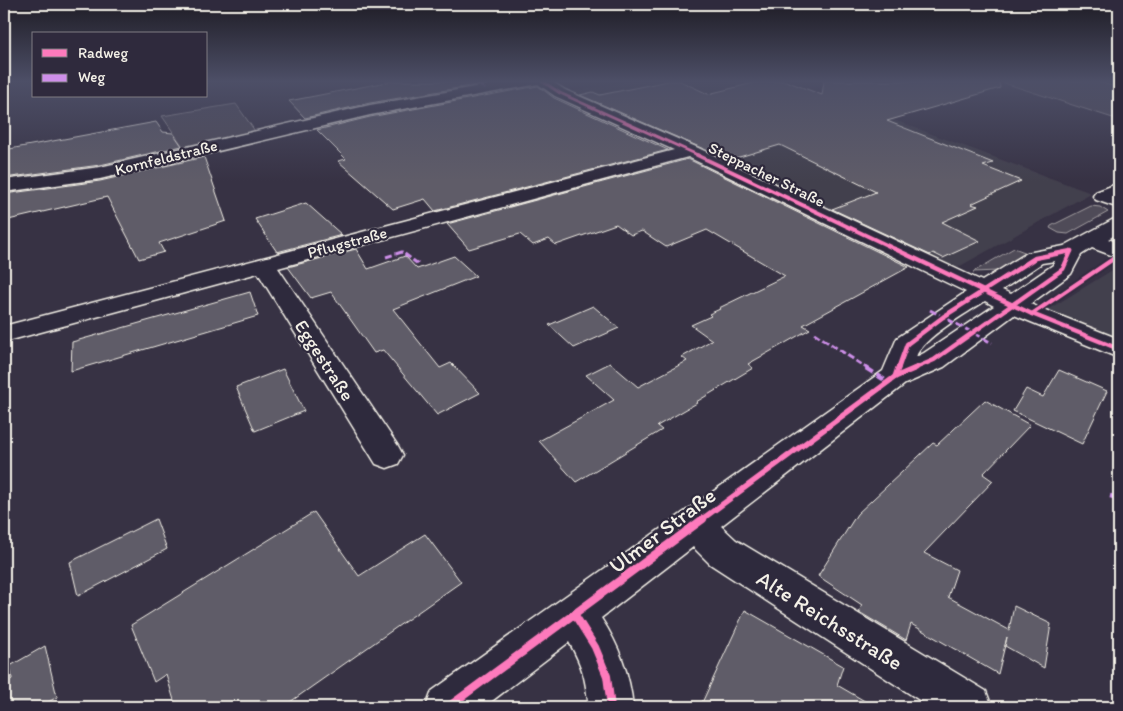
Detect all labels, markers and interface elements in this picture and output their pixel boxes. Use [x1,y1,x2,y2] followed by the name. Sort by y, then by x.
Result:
[32,32,208,98] legend
[78,44,128,62] text: Radweg
[78,68,105,86] text: Weg
[113,136,219,179] street label: Kornfeldstraße
[706,138,828,211] street label: Steppacher Straße
[305,223,389,262] street label: Pflugstraße
[290,315,359,405] street label: Eggestraße
[604,482,721,579] street label: Ulmer Straße
[752,565,908,676] street label: Alte Reichsstraße

